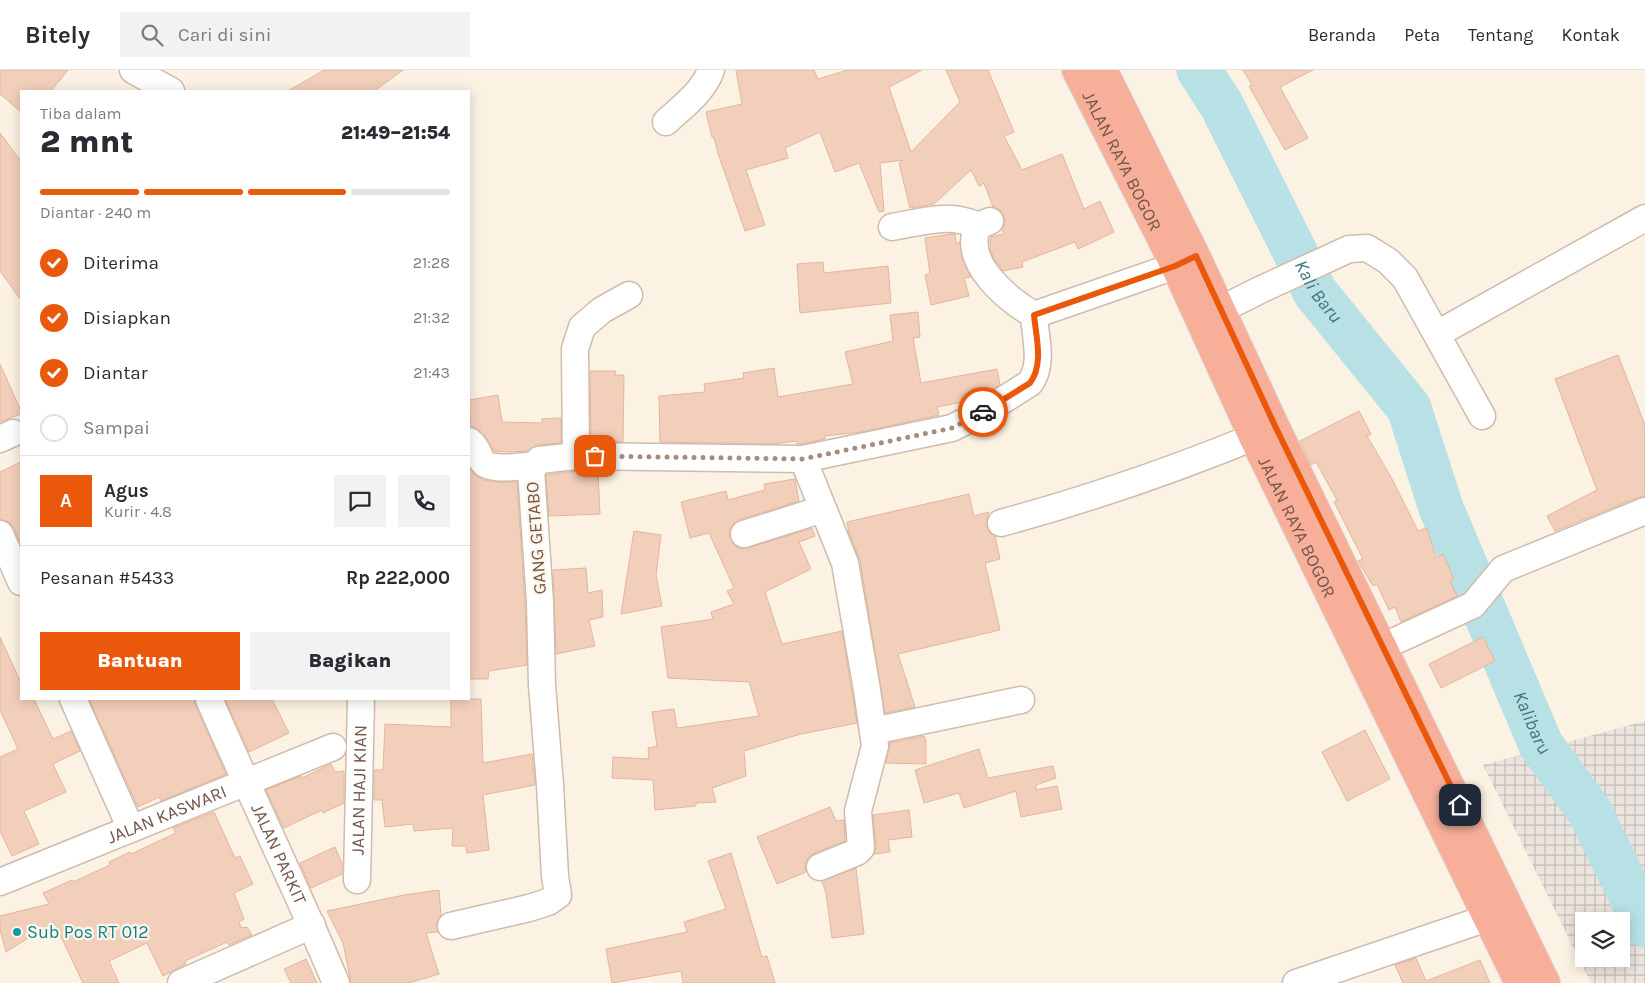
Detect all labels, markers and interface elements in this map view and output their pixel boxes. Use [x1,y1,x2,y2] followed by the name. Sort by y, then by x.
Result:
[120,12,470,57] search box
[25,21,90,49] text: Bitely
[138,21,166,49] icon: search
[178,24,271,46] text: Cari di sini
[1308,24,1376,46] text: Beranda
[1404,24,1440,46] text: Peta
[1468,24,1534,46] text: Tentang
[1562,24,1620,46] text: Kontak
[1077,87,1167,235] street label: JALAN RAYA BOGOR
[40,104,121,123] text: Tiba dalam
[341,122,450,144] text: 21:49–21:54
[40,123,134,160] text: 2 mnt
[40,203,151,222] text: Diantar · 240 m
[40,249,68,277] icon: check
[83,252,159,274] text: Diterima
[413,253,450,272] text: 21:28
[1290,256,1347,328] water label: Kali Baru
[40,304,68,332] icon: check
[83,307,171,329] text: Disiapkan
[413,308,450,327] text: 21:32
[40,359,68,387] icon: check
[83,362,148,384] text: Diantar
[413,363,450,382] text: 21:43
[958,387,1008,437] courier
[969,398,997,426] icon: car
[83,417,150,439] text: Sampai
[574,435,616,477] pin
[581,442,609,470] icon: bag
[1253,453,1341,601] street label: JALAN RAYA BOGOR
[334,475,386,527] button: chat
[398,475,450,527] button: phone
[104,480,149,502] text: Agus
[521,481,551,595] street label: GANG GETABO
[60,490,72,512] text: A
[104,502,172,521] text: Kurir · 4.8
[40,567,174,589] text: Pesanan #5433
[346,567,450,589] text: Rp 222,000
[40,632,240,690] button: Bantuan
[250,632,450,690] button: Bagikan
[1509,688,1555,759] water label: Kalibaru
[347,724,371,856] street label: JALAN HAJI KIAN
[104,780,230,848] street label: JALAN KASWARI
[1439,784,1481,826] pin
[1446,791,1474,819] icon: home
[246,800,311,908] street label: JALAN PARKIT
[1575,912,1630,967] map controls
[1575,912,1630,967] button: layers
[27,921,149,943] place label: Sub Pos RT 012
[11,926,23,938] marker: Sub Pos RT 012

